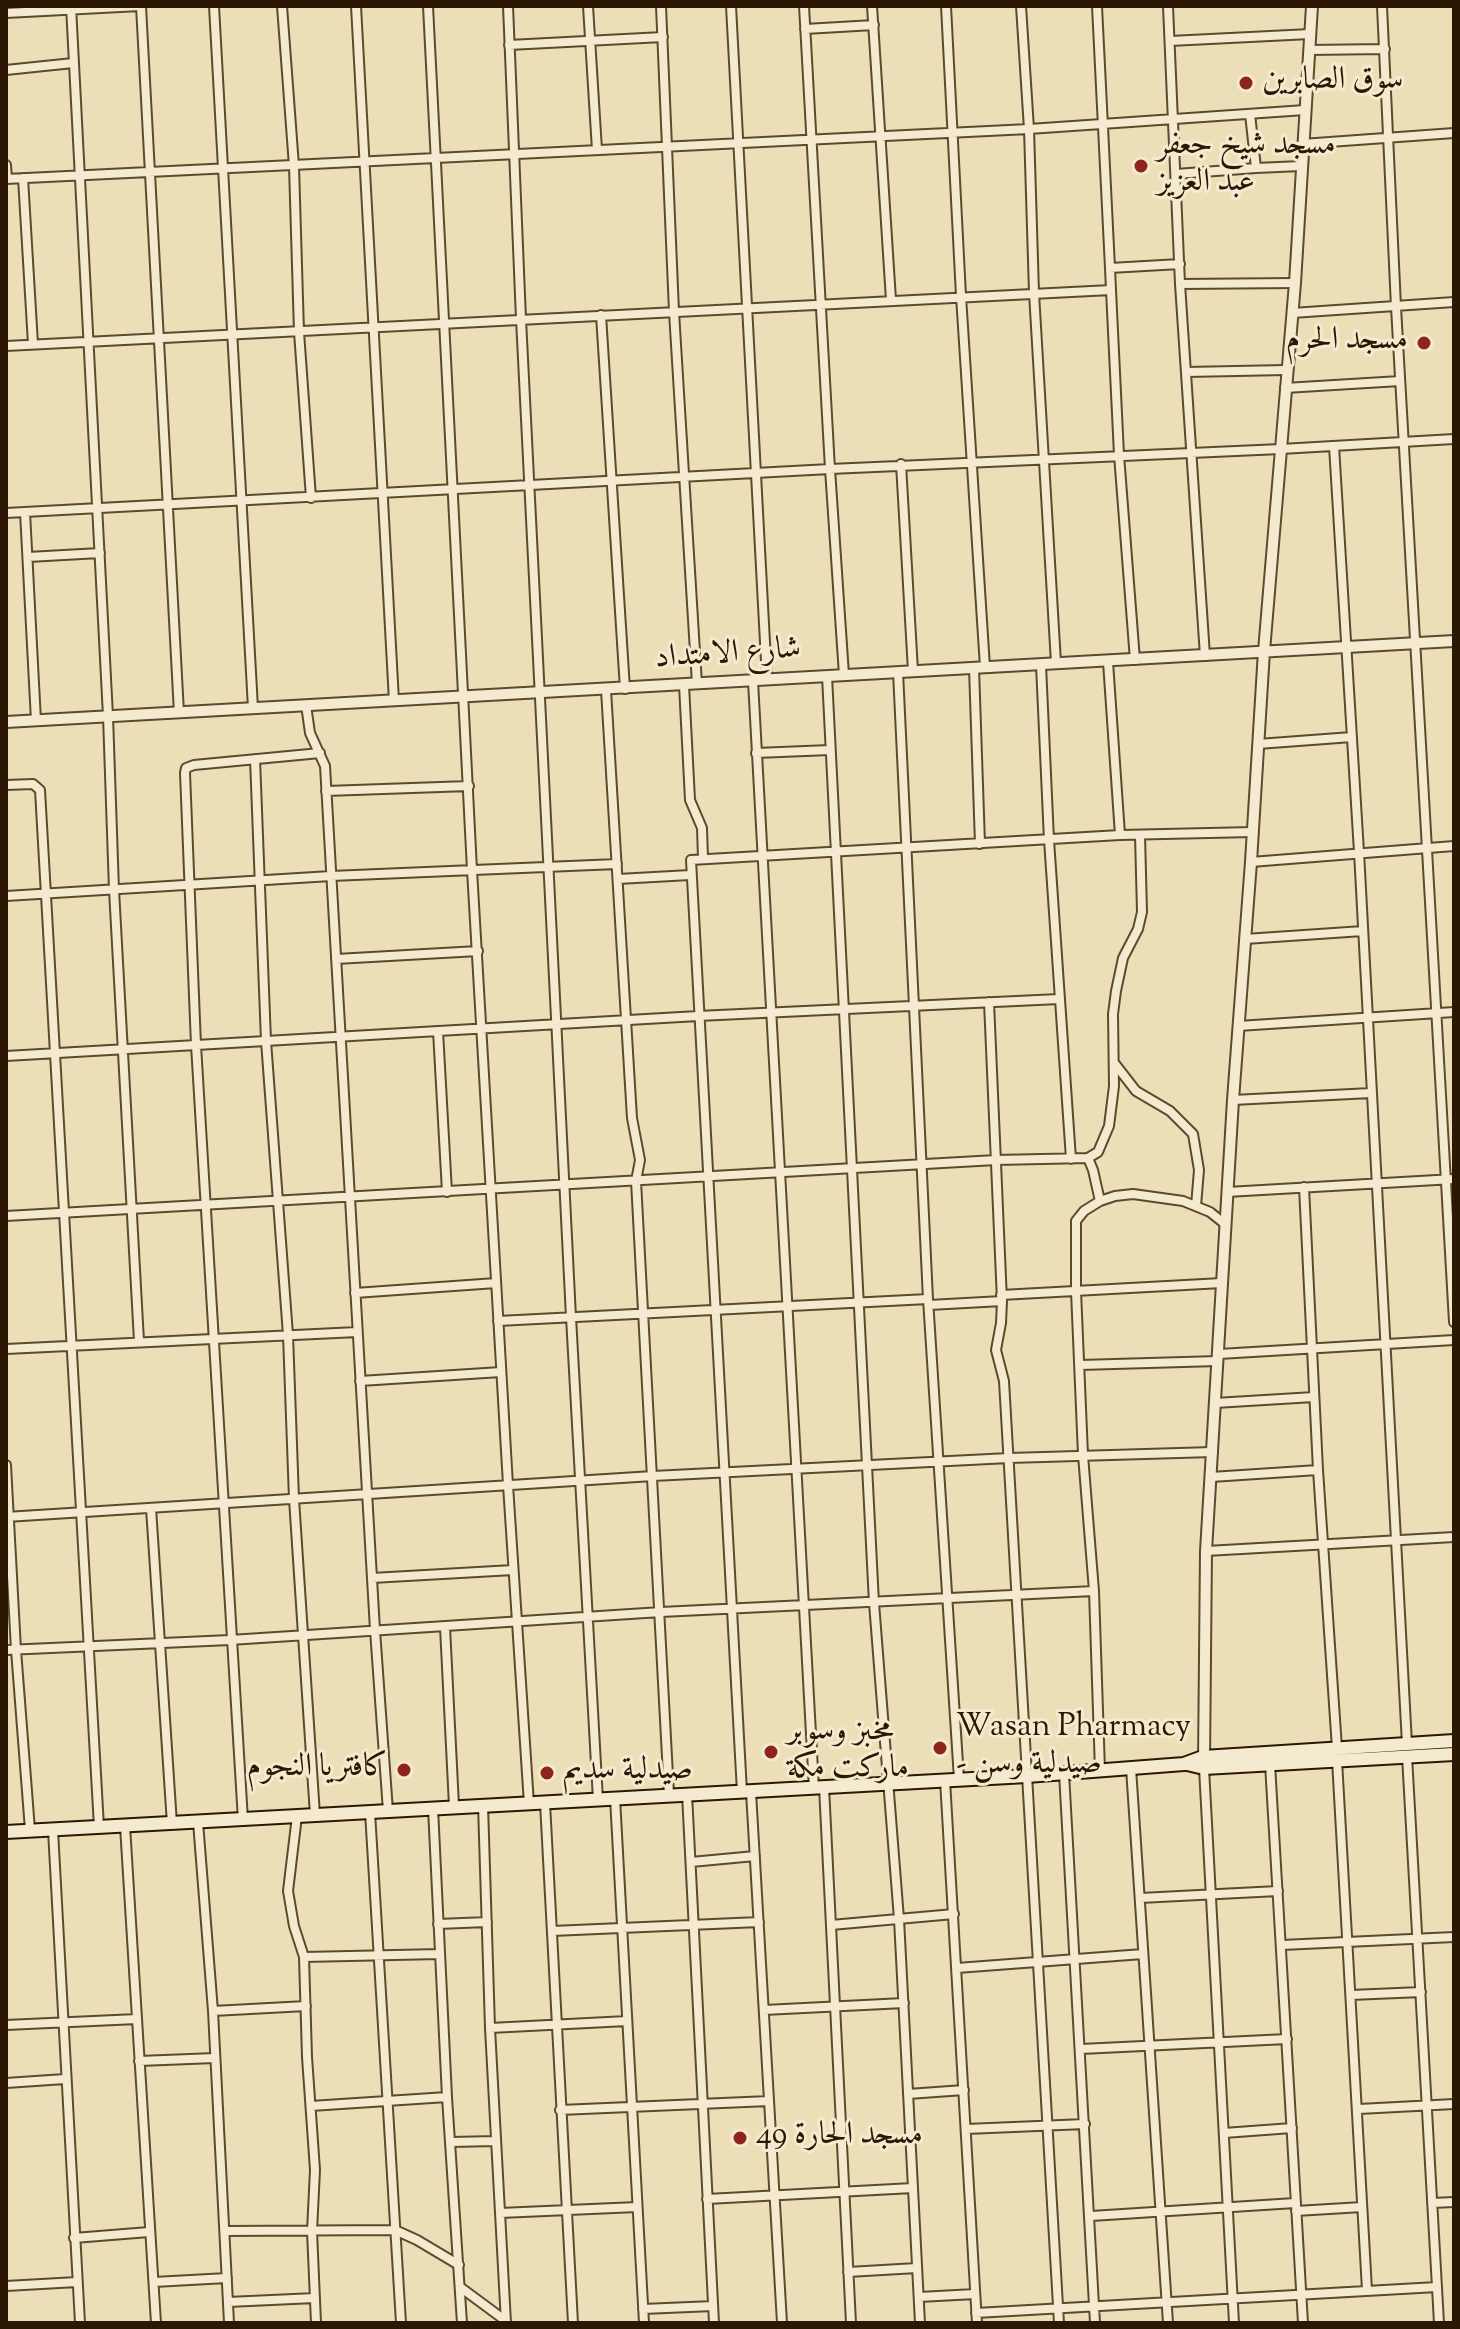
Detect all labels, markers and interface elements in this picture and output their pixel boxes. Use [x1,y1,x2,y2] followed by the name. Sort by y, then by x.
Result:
[1262,64,1403,102] place label: سوق الصابرين
[1237,74,1255,92] marker: سوق الصابرين
[1157,129,1336,204] place label: مسجد شيخ جعفر عبد العزيز
[1132,157,1150,175] marker: مسجد شيخ جعفر عبد العزيز
[1286,324,1408,362] place label: مسجد الحرم
[1415,334,1433,352] marker: مسجد الحرم
[654,632,802,680] street label: شارع الامتداد
[956,1711,1191,1786] place label: Wasan Pharmacy - صيدلية وسن
[787,1715,909,1790] place label: مخبز وسوبر ماركت مكة
[931,1739,949,1757] marker: Wasan Pharmacy - صيدلية وسن
[762,1743,780,1761] marker: مخبز وسوبر ماركت مكة
[247,1751,388,1789] place label: كافتريا النجوم
[563,1754,693,1792] place label: صيدلية سديم
[395,1761,413,1779] marker: كافتريا النجوم
[538,1764,556,1782] marker: صيدلية سديم
[756,2119,923,2157] place label: مسجد الحارة 49
[731,2129,749,2147] marker: مسجد الحارة 49

